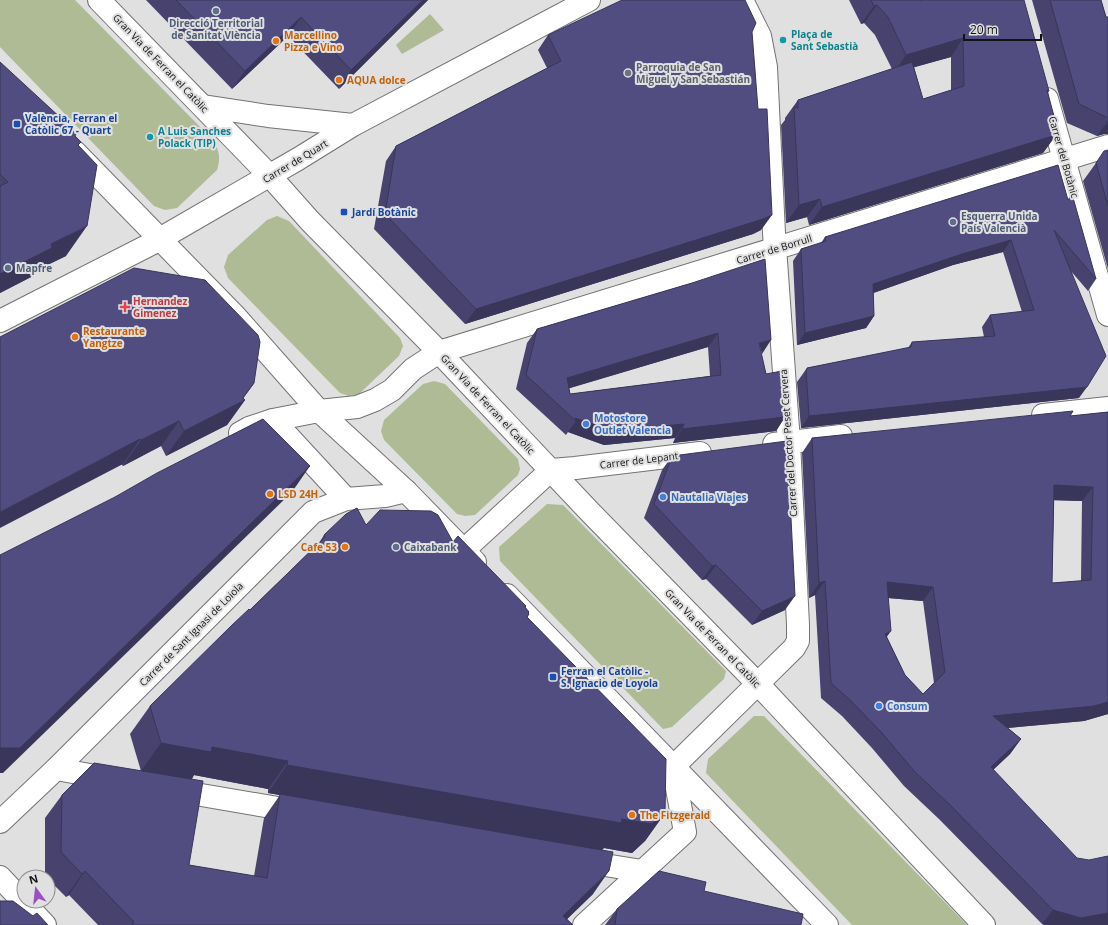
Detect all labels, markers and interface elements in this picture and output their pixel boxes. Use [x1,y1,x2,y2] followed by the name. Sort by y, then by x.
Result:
[211,6,221,16] marker: Direcció Territorial de Sanitat Vlència
[110,11,212,115] street label: Gran Via de Ferran el Catòlic
[169,16,263,42] place label: Direcció Territorial de Sanitat Vlència
[964,16,1041,42] scale bar
[970,21,998,38] text: 20 m
[791,27,858,53] place label: Plaça de Sant Sebastià
[284,28,343,54] place label: Marcellino Pizza e Vino
[778,35,788,45] marker: Plaça de Sant Sebastià
[271,36,281,46] marker: Marcellino Pizza e Vino
[636,60,750,86] place label: Parroquia de San Miguel y San Sebastián
[623,68,633,78] marker: Parroquia de San Miguel y San Sebastián
[347,73,406,87] place label: AQUA dolce
[334,75,344,85] marker: AQUA dolce
[25,111,117,137] place label: València, Ferran el Catòlic 67 - Quart
[1046,115,1082,200] street label: Carrer del Botànic
[12,119,22,129] marker: València, Ferran el Catòlic 67 - Quart
[158,124,231,150] place label: A Luis Sanches Polack (TIP)
[145,132,155,142] marker: A Luis Sanches Polack (TIP)
[260,136,331,186] street label: Carrer de Quart
[351,205,416,219] place label: Jardí Botànic
[339,207,349,217] marker: Jardí Botànic
[961,209,1038,235] place label: Esquerra Unida País Valencià
[948,217,958,227] marker: Esquerra Unida País Valencià
[734,231,814,267] street label: Carrer de Borrull
[16,261,52,275] place label: Mapfre
[3,263,13,273] marker: Mapfre
[133,294,188,320] place label: Hernandez Gimenez
[120,302,130,312] marker: Hernandez Gimenez
[83,324,145,350] place label: Restaurante Yangtze
[70,332,80,342] marker: Restaurante Yangtze
[438,351,538,457] street label: Gran Via de Ferran el Catòlic
[776,369,800,517] street label: Carrer del Doctor Peset Cervera
[594,411,671,437] place label: Motostore Outlet Valencia
[581,419,591,429] marker: Motostore Outlet Valencia
[599,448,679,472] street label: Carrer de Lepant
[278,487,318,501] place label: LSD 24H
[265,489,275,499] marker: LSD 24H
[671,490,746,504] place label: Nautalia Viajes
[658,492,668,502] marker: Nautalia Viajes
[301,540,337,554] place label: Cafe 53
[404,540,457,554] place label: Caixabank
[340,542,350,552] marker: Cafe 53
[391,542,401,552] marker: Caixabank
[136,579,246,689] street label: Carrer de Sant Ignasi de Loiola
[662,586,764,690] street label: Gran Via de Ferran el Catòlic
[561,664,658,690] place label: Ferran el Catòlic - S. Ignacio de Loyola
[548,672,558,682] marker: Ferran el Catòlic - S. Ignacio de Loyola
[887,699,928,713] place label: Consum
[874,701,884,711] marker: Consum
[640,808,710,822] place label: The Fitzgerald
[627,810,637,820] marker: The Fitzgerald
[16,869,56,909] north arrow
[27,870,40,887] text: N

